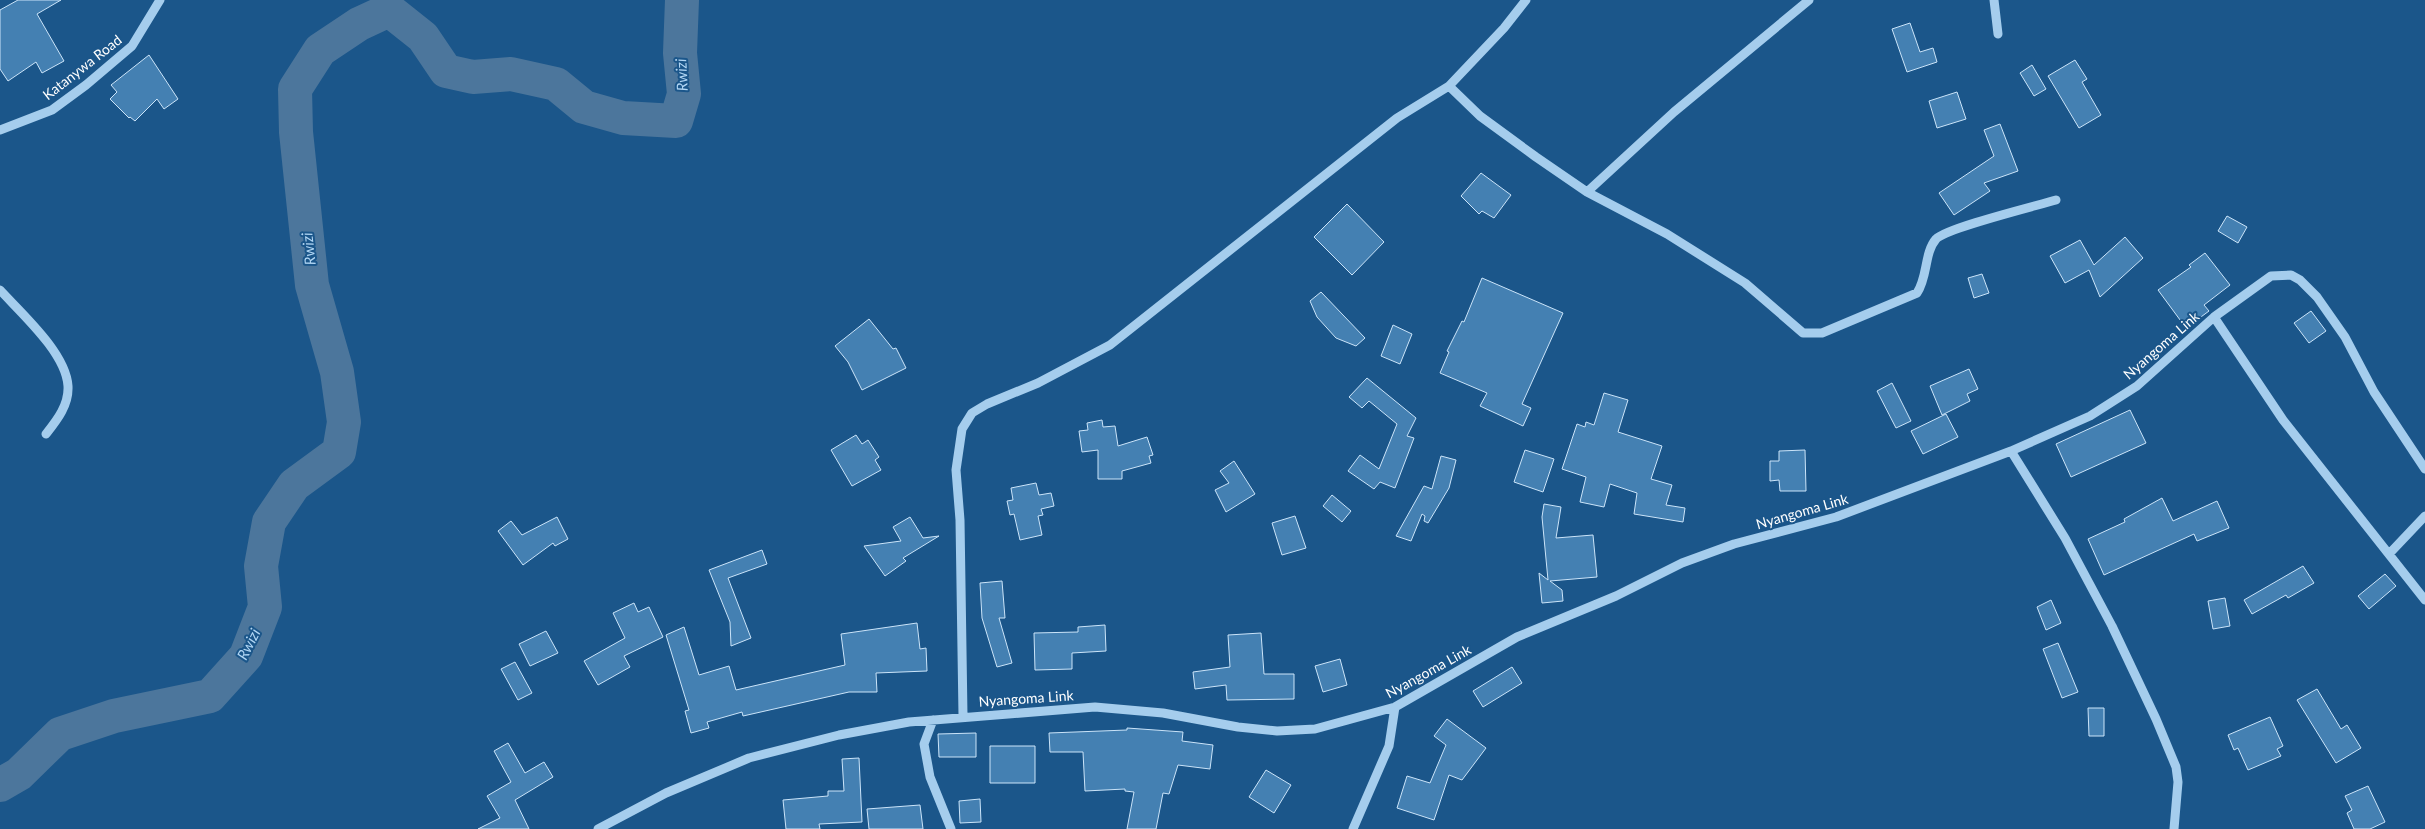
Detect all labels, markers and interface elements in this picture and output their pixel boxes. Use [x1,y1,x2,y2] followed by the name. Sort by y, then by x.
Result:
[39,31,125,103] street label: Katanywa Road
[671,58,691,92] water label: Rwizi
[297,231,319,266] water label: Rwizi
[2120,307,2203,383] street label: Nyangoma Link
[1754,489,1851,532] street label: Nyangoma Link
[233,625,264,663] water label: Rwizi
[1382,640,1474,701] street label: Nyangoma Link
[978,686,1075,710] street label: Nyangoma Link

